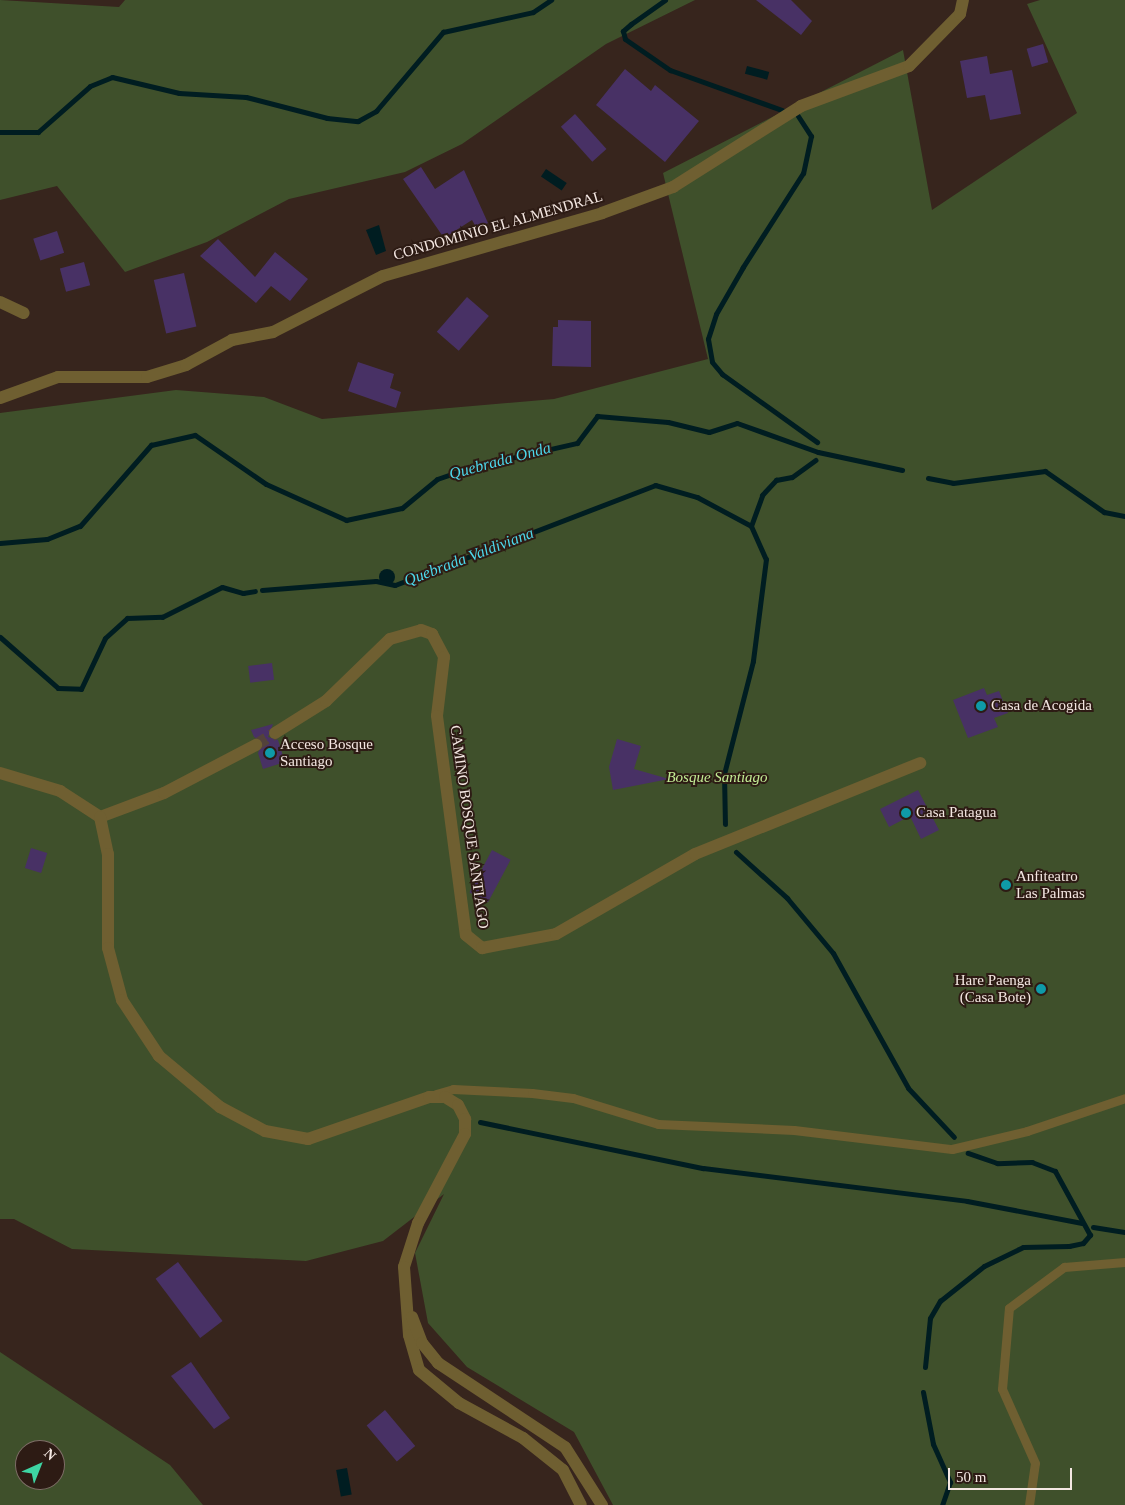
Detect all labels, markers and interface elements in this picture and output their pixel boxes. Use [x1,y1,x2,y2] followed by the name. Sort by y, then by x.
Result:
[391,187,605,265] street label: CONDOMINIO EL ALMENDRAL
[447,438,553,484] water label: Quebrada Onda
[401,523,537,591] water label: Quebrada Valdiviana
[991,697,1093,715] place label: Casa de Acogida
[975,700,987,712] marker: Casa de Acogida
[446,724,492,930] street label: CAMINO BOSQUE SANTIAGO
[280,735,373,770] place label: Acceso Bosque Santiago
[264,747,276,759] marker: Acceso Bosque Santiago
[666,769,768,787] park label: Bosque Santiago
[916,804,996,822] place label: Casa Patagua
[900,807,912,819] marker: Casa Patagua
[1016,867,1085,902] place label: Anfiteatro Las Palmas
[1000,879,1012,891] marker: Anfiteatro Las Palmas
[955,971,1031,1006] place label: Hare Paenga (Casa Bote)
[1035,983,1047,995] marker: Hare Paenga (Casa Bote)
[15,1440,65,1490] north arrow
[41,1446,59,1463] text: N
[950,1458,1074,1490] scale bar
[956,1469,986,1485] text: 50 m

